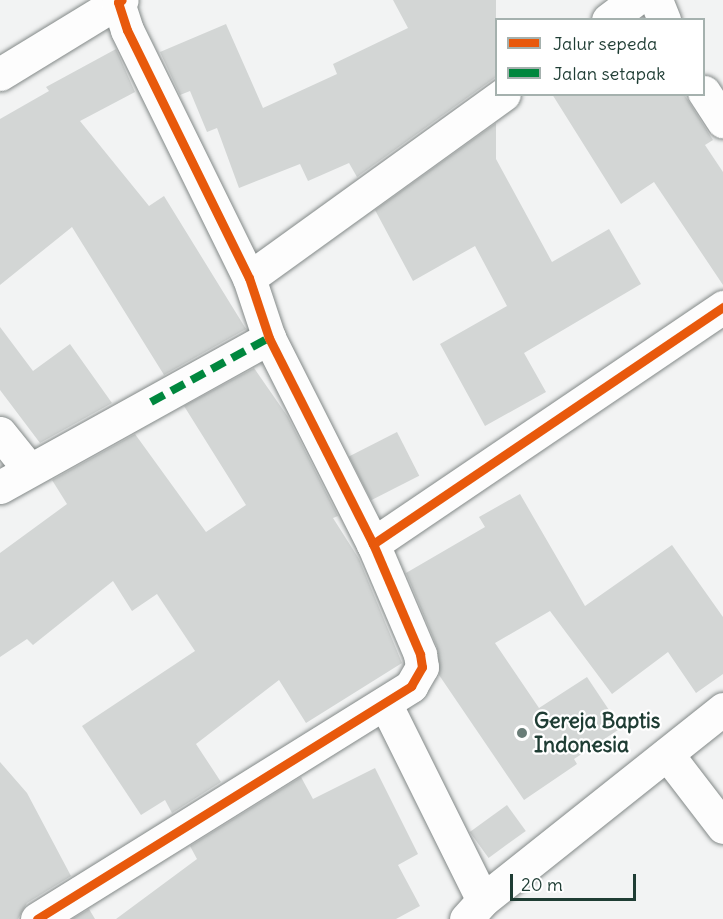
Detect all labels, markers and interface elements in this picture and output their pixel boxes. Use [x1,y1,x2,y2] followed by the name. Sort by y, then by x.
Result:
[495,18,705,96] legend
[553,32,657,55] text: Jalur sepeda
[553,62,665,85] text: Jalan setapak
[534,708,660,758] place label: Gereja Baptis Indonesia
[515,726,529,740] marker: Gereja Baptis Indonesia
[513,862,639,900] scale bar
[521,873,563,896] text: 20 m

